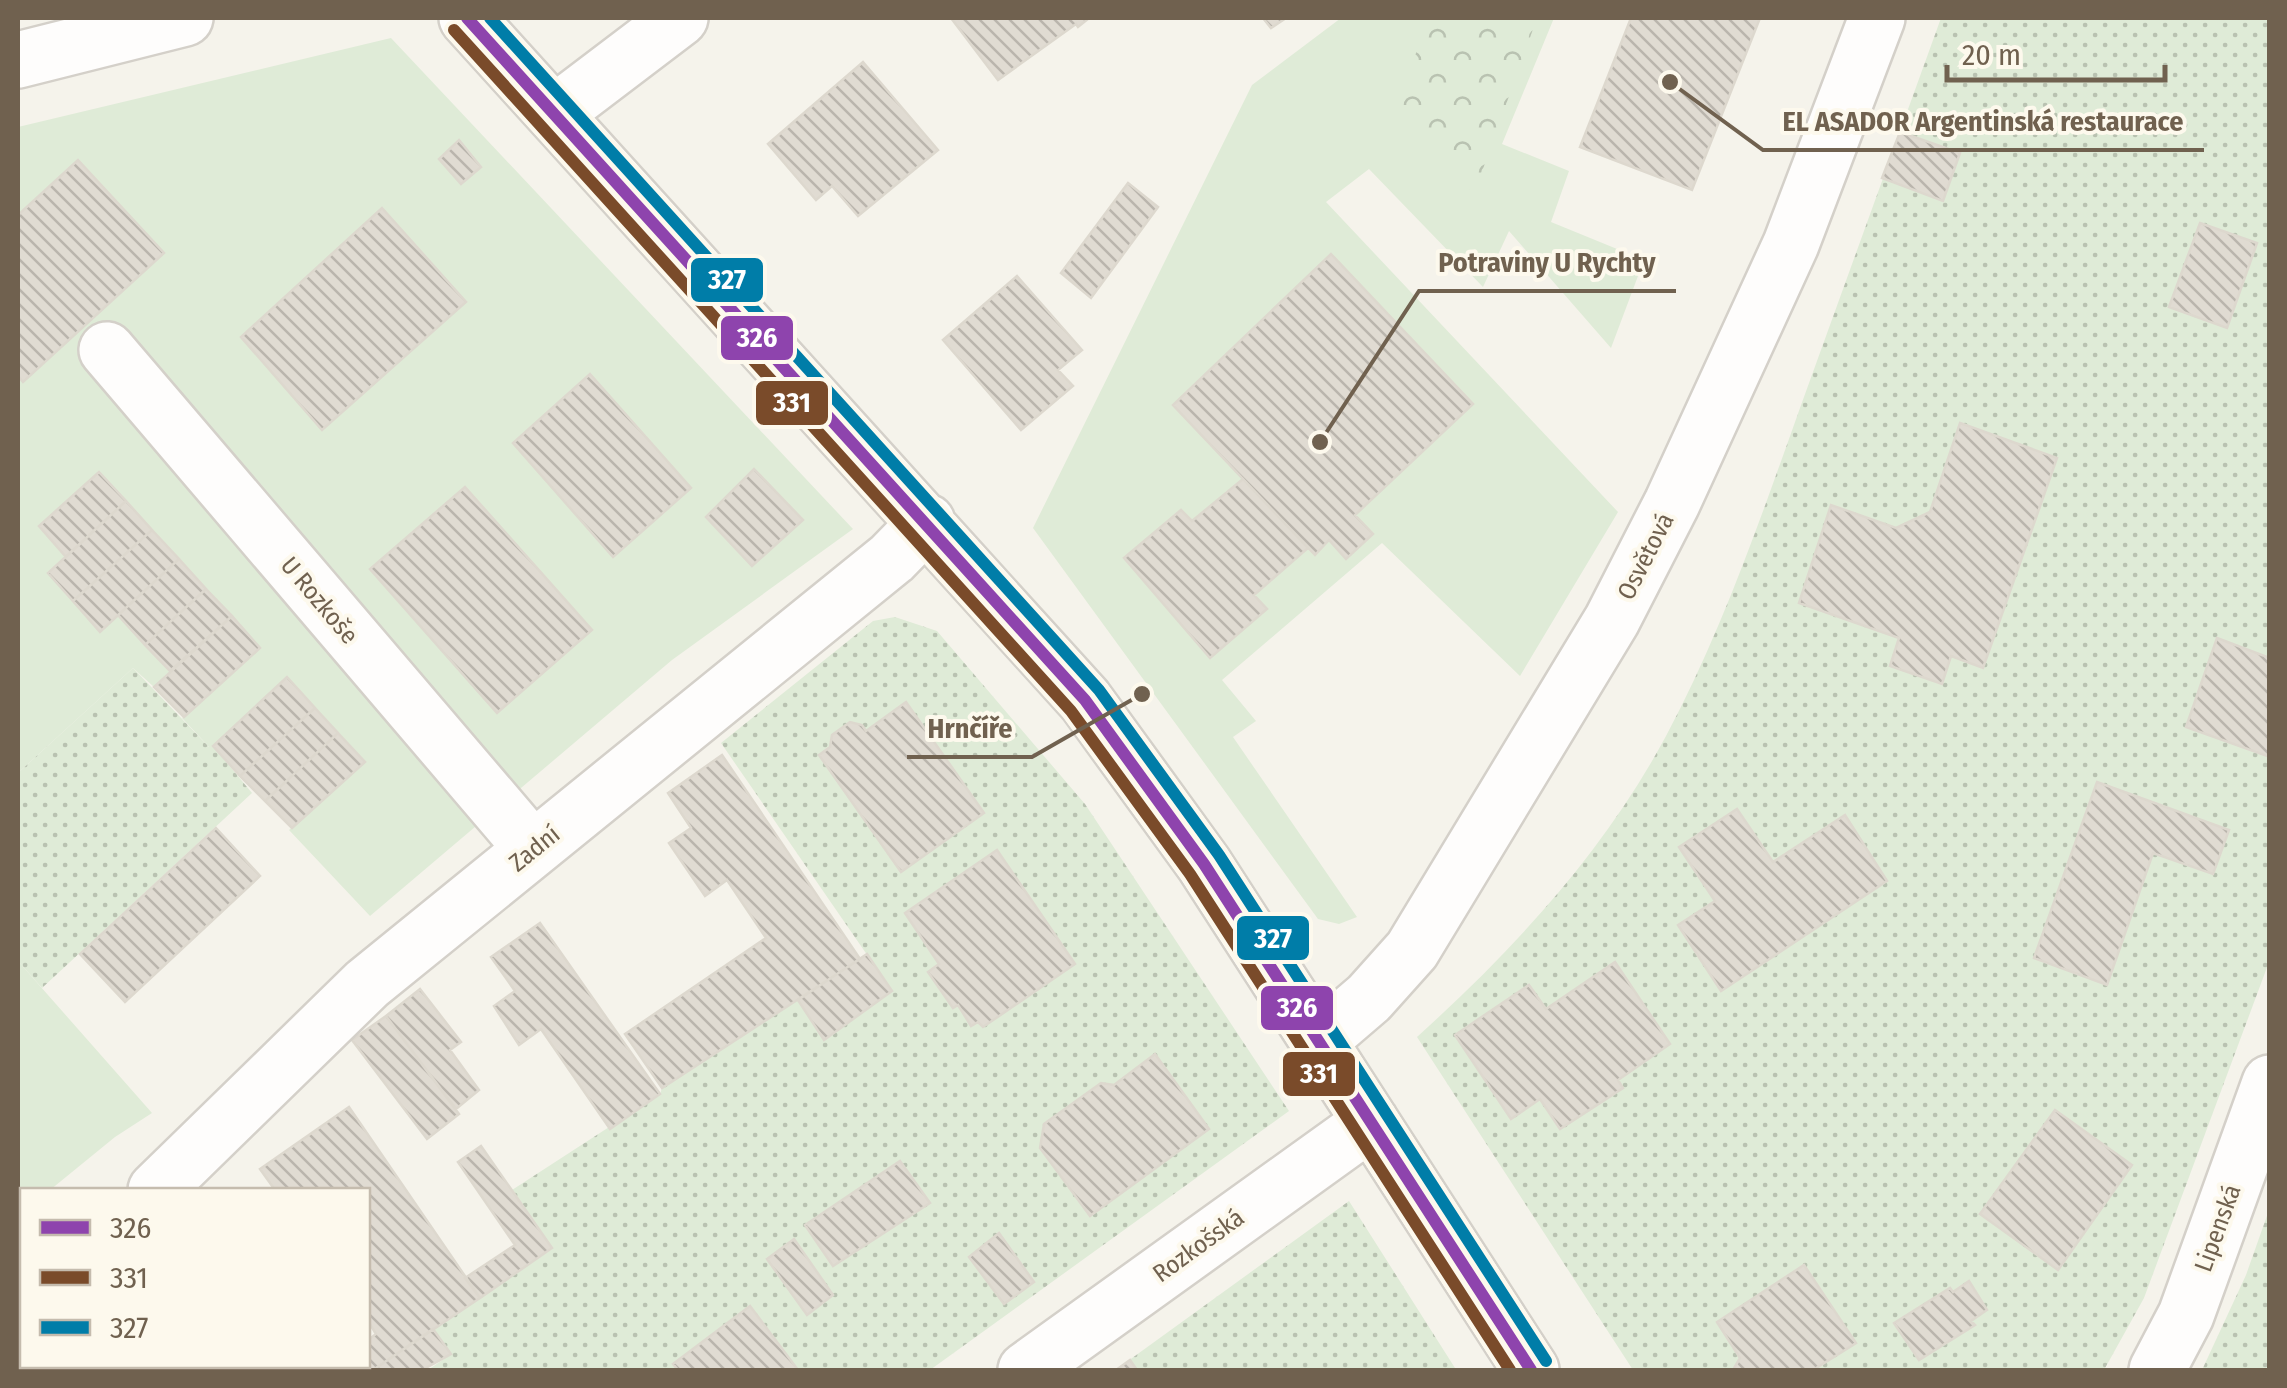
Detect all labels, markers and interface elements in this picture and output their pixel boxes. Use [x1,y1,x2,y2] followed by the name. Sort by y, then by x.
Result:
[1947,20,2164,82] scale bar
[1962,37,2021,73] text: 20 m
[1763,92,2204,150] callout: EL ASADOR Argentinská restaurace
[1783,105,2183,138] text: EL ASADOR Argentinská restaurace
[1419,233,1676,291] callout: Potraviny U Rychty
[1438,246,1656,279] text: Potraviny U Rychty
[689,256,765,304] line badge: 327
[707,263,746,296] text: 327
[719,314,795,362] line badge: 326
[736,321,777,354] text: 326
[754,379,830,427] line badge: 331
[772,386,811,419] text: 331
[1611,508,1680,605] street label: Osvětová
[274,551,364,650] street label: U Rozkoše
[907,699,1032,757] callout: Hrnčíře
[928,712,1012,745] text: Hrnčíře
[503,819,566,878] street label: Zadní
[1235,914,1311,962] line badge: 327
[1253,922,1292,955] text: 327
[1259,984,1335,1032] line badge: 326
[1276,991,1317,1024] text: 326
[1281,1050,1357,1098] line badge: 331
[1299,1057,1338,1090] text: 331
[2188,1181,2247,1276] street label: Lipenská
[20,1188,370,1368] legend
[1147,1203,1250,1289] street label: Rozkošská
[110,1210,151,1246] text: 326
[110,1260,148,1296] text: 331
[110,1310,148,1346] text: 327

